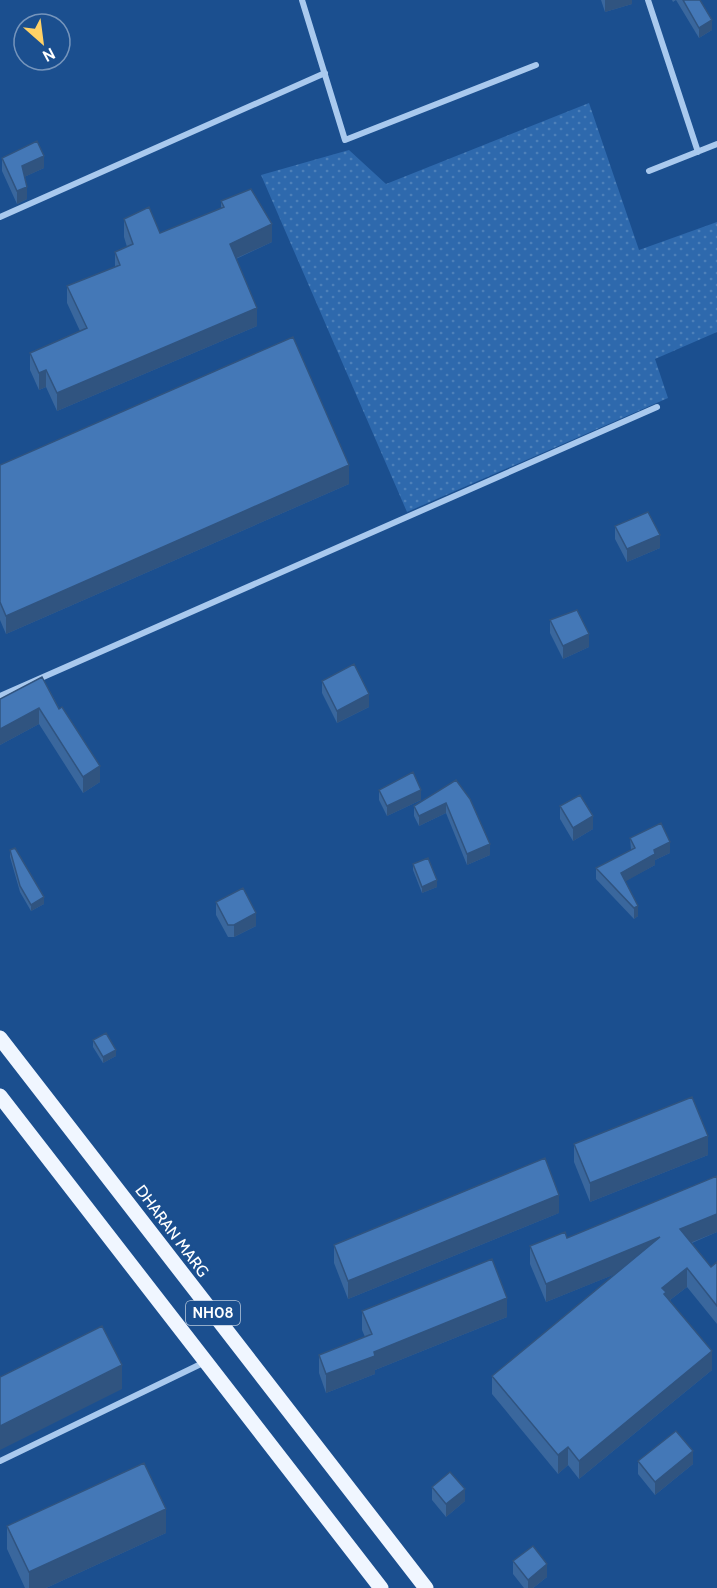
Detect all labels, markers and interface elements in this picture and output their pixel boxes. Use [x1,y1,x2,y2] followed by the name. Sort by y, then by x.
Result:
[12,12,72,72] north arrow
[39,44,58,66] text: N
[131,1181,213,1281] street label: DHARAN MARG
[186,1301,240,1325] road number: NH08

